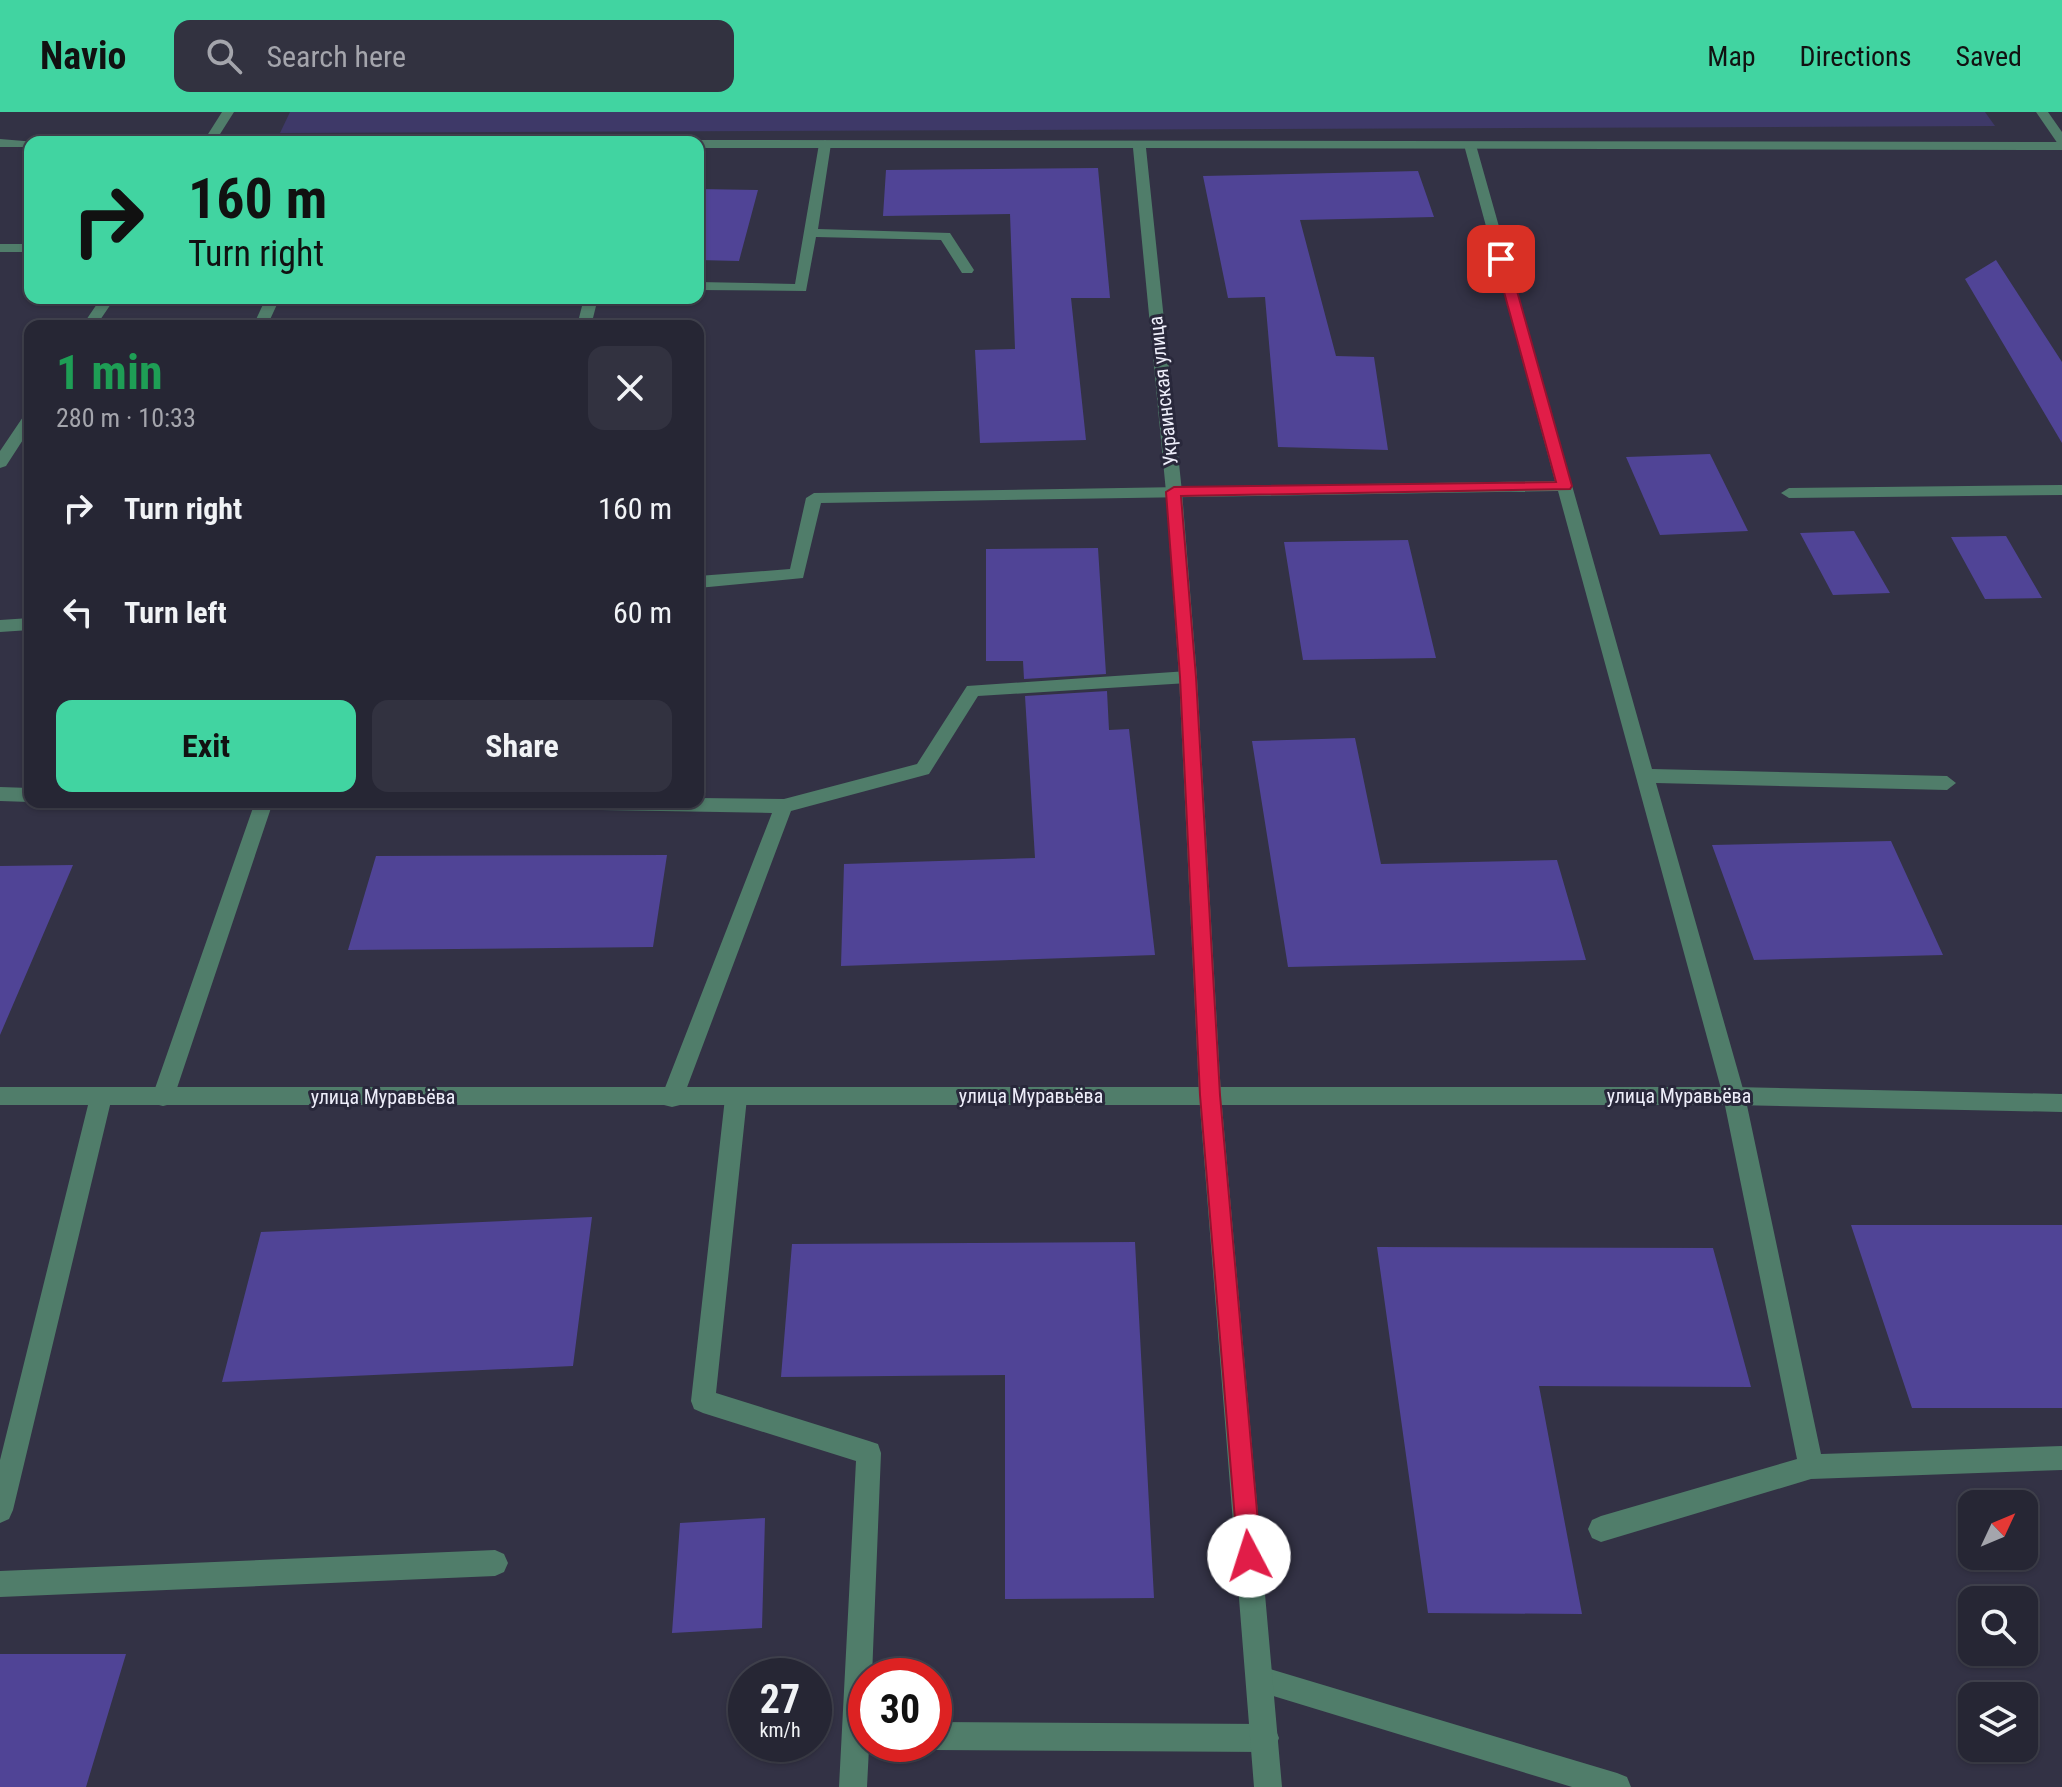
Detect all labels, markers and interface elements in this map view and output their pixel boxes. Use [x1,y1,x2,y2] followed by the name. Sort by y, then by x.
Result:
[174,20,734,92] search box
[40,34,126,78] text: Navio
[202,34,246,78] icon: search
[266,39,406,74] text: Search here
[1707,40,1756,73] text: Map
[1800,40,1911,73] text: Directions
[1955,40,2022,73] text: Saved
[188,166,327,232] text: 160 m
[56,168,160,272] icon: right
[1467,225,1535,293] pin
[188,233,324,275] text: Turn right
[1479,237,1523,281] icon: arrive
[1143,315,1183,467] street label: Украинская улица
[56,344,163,401] text: 1 min
[588,346,672,430] button: close
[56,403,196,433] text: 280 m · 10:33
[56,486,100,530] icon: right
[124,491,242,526] text: Turn right
[598,491,672,526] text: 160 m
[56,590,100,634] icon: left
[124,595,227,630] text: Turn left
[613,595,672,630] text: 60 m
[56,700,356,792] button: Exit
[372,700,672,792] button: Share
[959,1084,1103,1108] street label: улица Муравьёва
[1607,1084,1751,1108] street label: улица Муравьёва
[311,1085,455,1109] street label: улица Муравьёва
[1958,1490,2038,1570] north arrow
[1958,1490,2038,1762] map controls
[1207,1514,1291,1598] position arrow
[1958,1586,2038,1666] button: search
[848,1658,952,1762] speed limit sign: 30
[760,1676,800,1723] text: 27
[1958,1682,2038,1762] button: layers
[759,1718,801,1742] text: km/h

